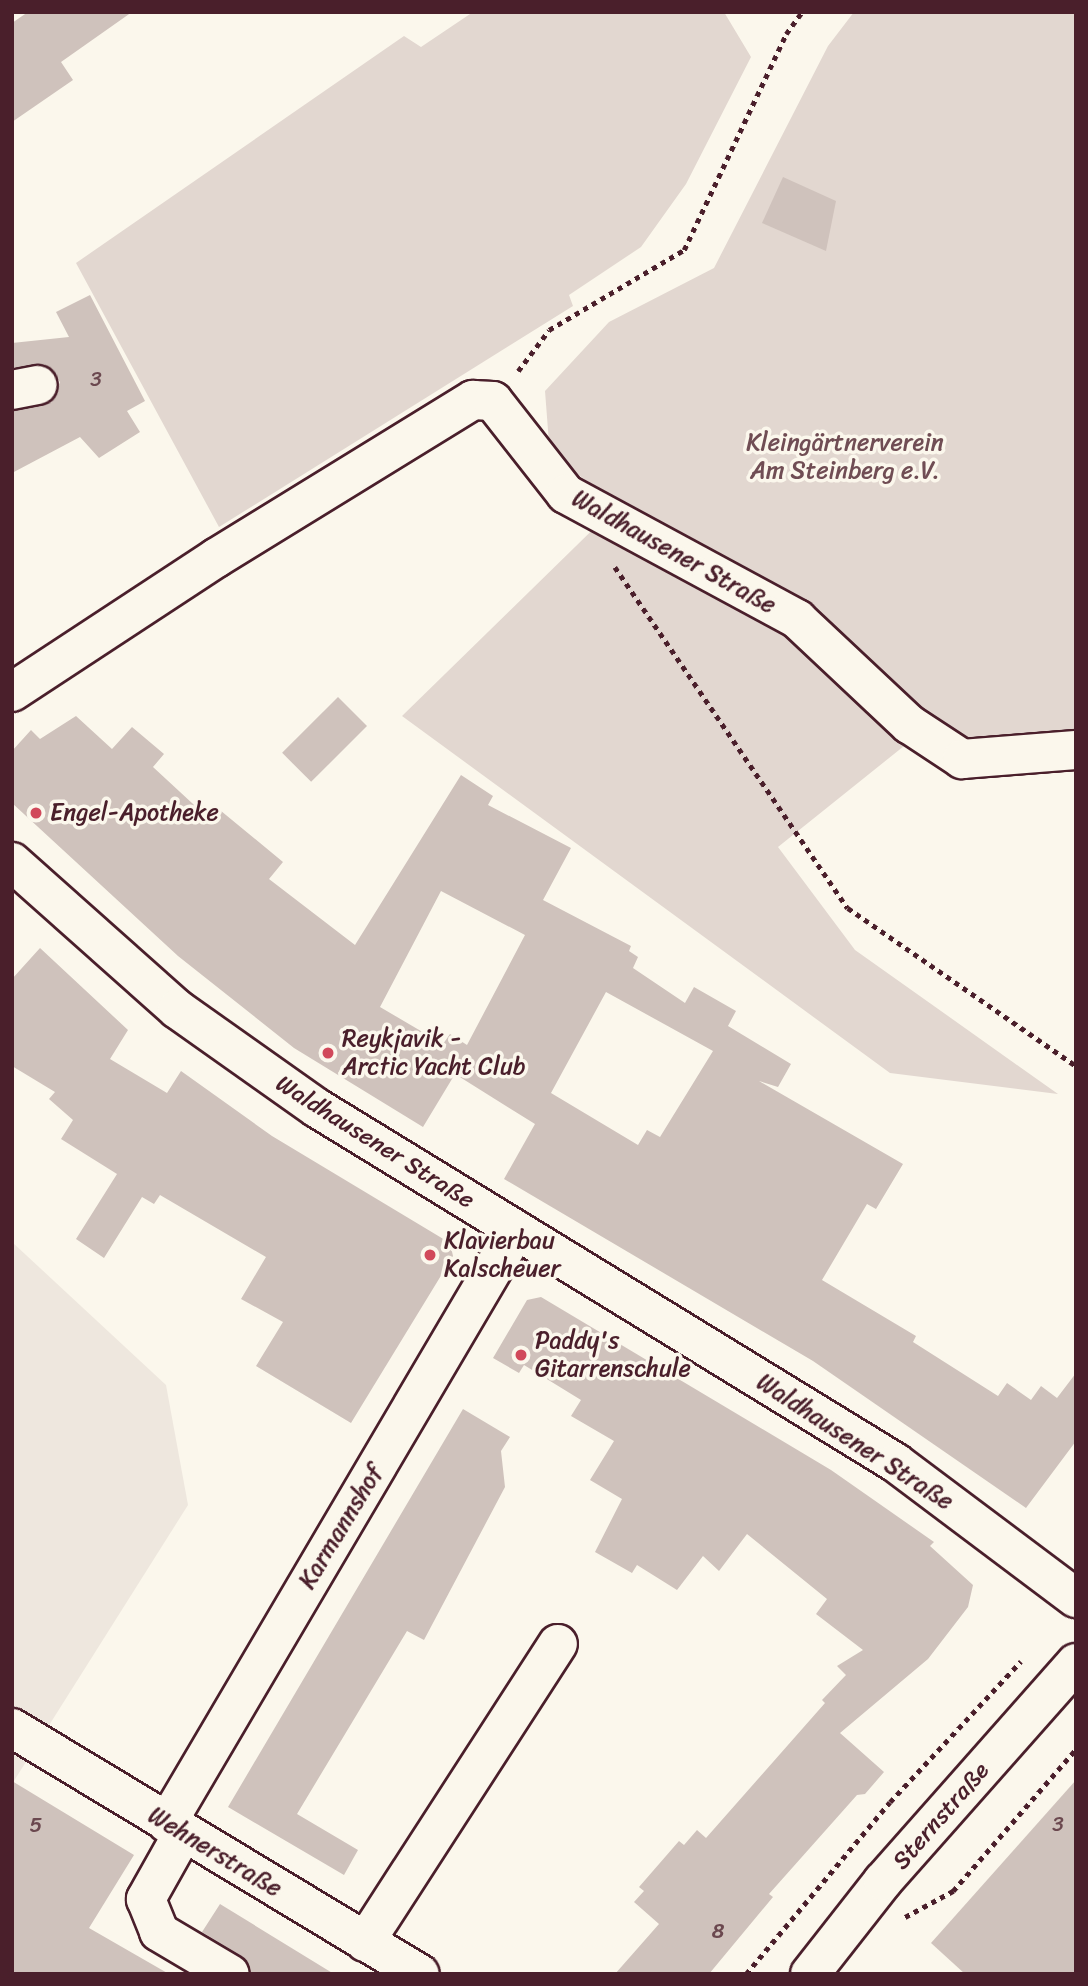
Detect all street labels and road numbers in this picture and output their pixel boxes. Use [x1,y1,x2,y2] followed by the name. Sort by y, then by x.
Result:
[567,484,781,620] street label: Waldhausener Straße
[270,1069,480,1215] street label: Waldhausener Straße
[751,1368,959,1516] street label: Waldhausener Straße
[293,1460,389,1594] street label: Karmannshof
[887,1757,995,1875] street label: Sternstraße
[143,1801,287,1903] street label: Wehnerstraße

